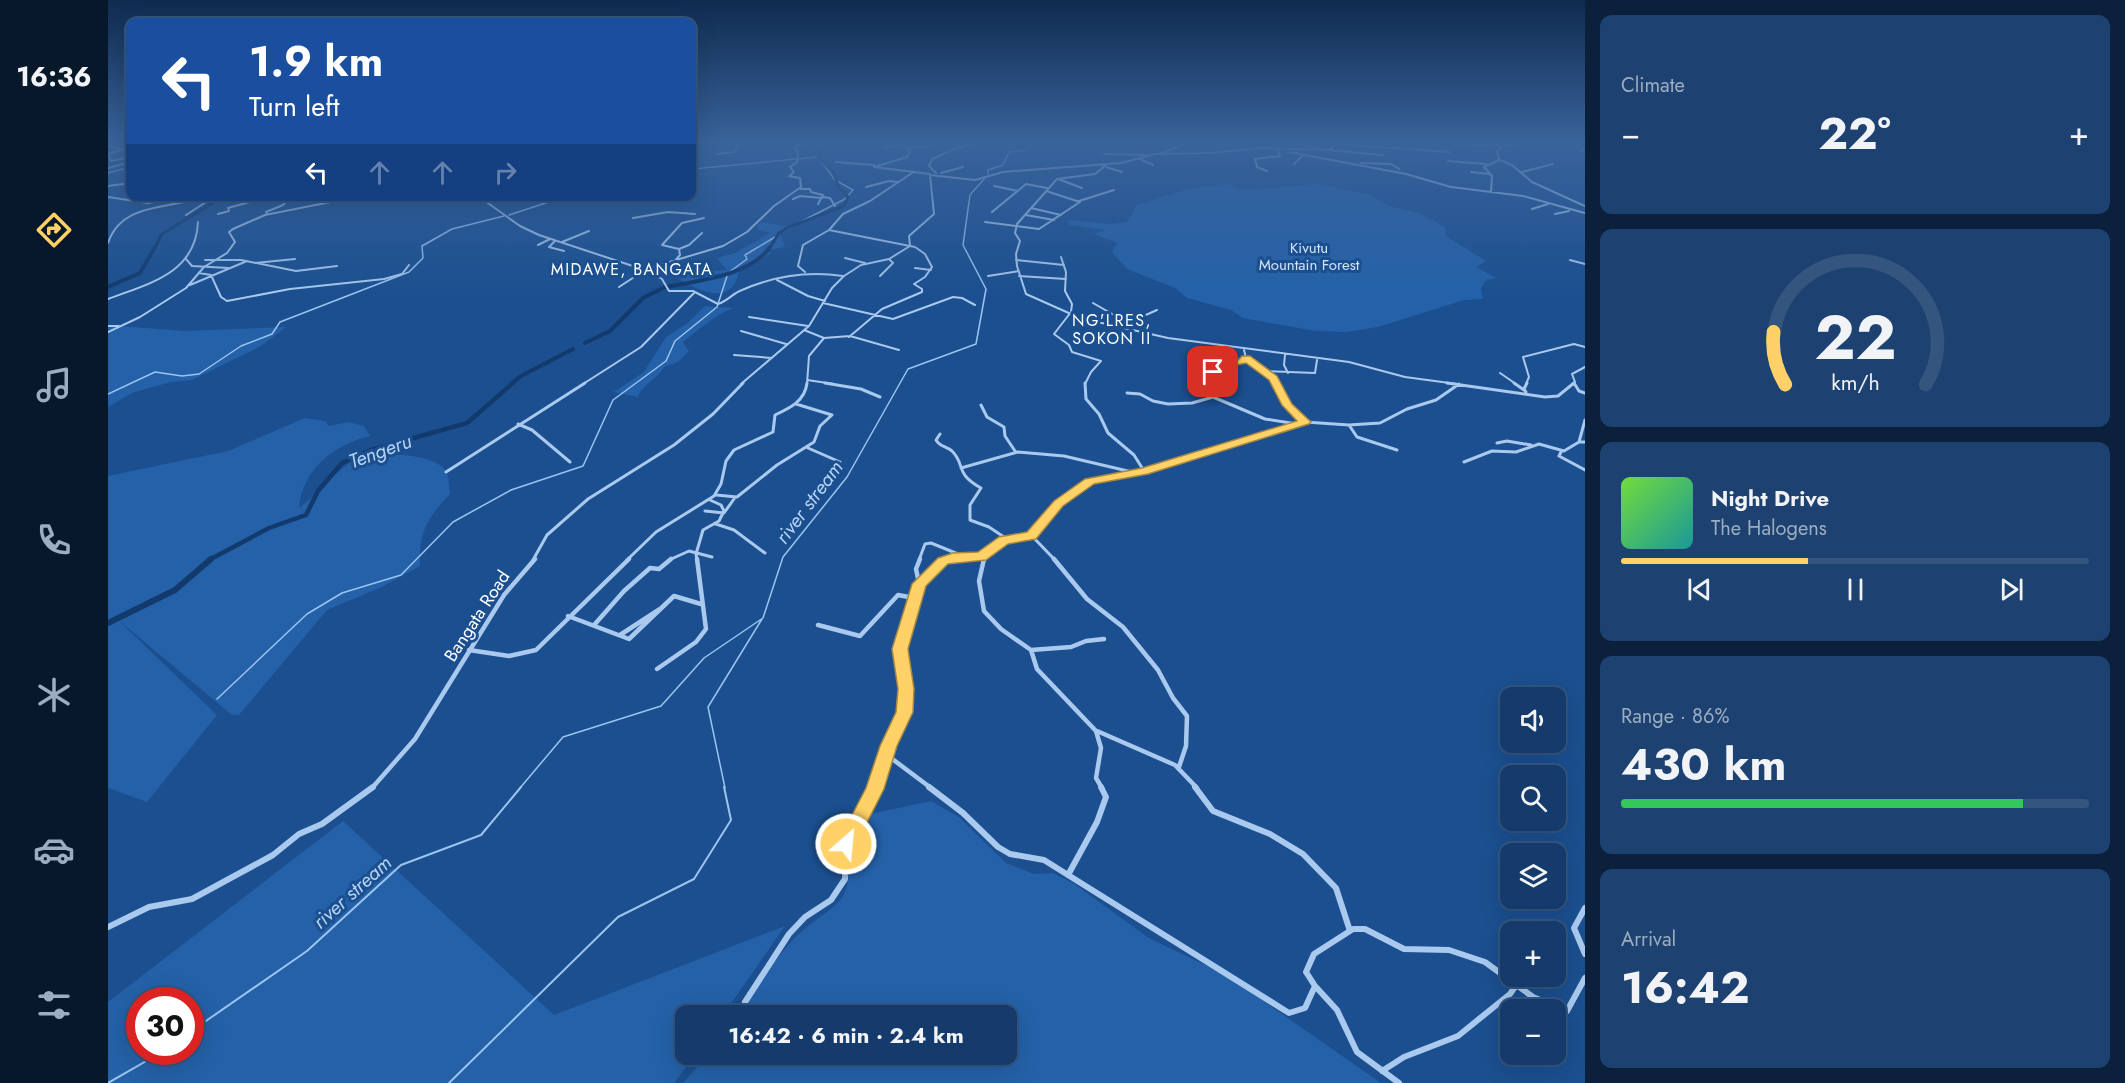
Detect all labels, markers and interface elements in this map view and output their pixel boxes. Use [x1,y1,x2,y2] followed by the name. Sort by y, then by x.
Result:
[249,31,383,92] text: 1.9 km
[150,42,228,120] icon: left
[16,57,92,96] text: 16:36
[1621,71,1685,100] text: Climate
[249,87,339,126] text: Turn left
[1818,101,1891,166] text: 22°
[1621,110,1640,157] text: −
[2069,110,2089,157] text: +
[300,156,333,189] icon: left
[363,156,396,189] icon: ahead
[426,156,459,189] icon: ahead
[489,156,522,189] icon: right
[33,209,75,251] icon: directions
[1259,237,1360,276] park label: Kivutu Mountain Forest
[551,258,713,281] district label: MIDAWE, BANGATA
[1814,292,1896,382] text: 22
[1072,309,1152,350] district label: NG'LRES, SOKON II
[1187,346,1238,397] pin
[1196,355,1229,388] icon: arrive
[33,364,75,406] icon: music
[1831,367,1879,398] text: km/h
[345,427,416,476] water label: Tengeru
[768,455,850,550] water label: river stream
[1711,482,1829,514] text: Night Drive
[1711,514,1827,543] text: The Halogens
[33,519,75,561] icon: phone
[438,565,516,667] street label: Bangata Road
[1683,573,1716,606] icon: previous
[1839,573,1872,606] icon: pause
[1995,573,2028,606] icon: next
[33,674,75,716] icon: climate
[1500,687,1566,1065] map controls
[1500,687,1566,753] button: sound
[1621,702,1729,731] text: Range · 86%
[1621,732,1787,797] text: 430 km
[1500,765,1566,831] button: search
[814,812,878,876] position arrow
[33,829,75,871] icon: car
[1500,843,1566,909] button: layers
[306,849,398,936] water label: river stream
[1500,921,1566,987] button: +
[1621,925,1676,954] text: Arrival
[1621,955,1749,1020] text: 16:42
[33,984,75,1026] icon: filters
[126,987,204,1065] speed limit sign: 30
[1500,999,1566,1065] button: −
[728,1019,964,1051] text: 16:42 · 6 min · 2.4 km

